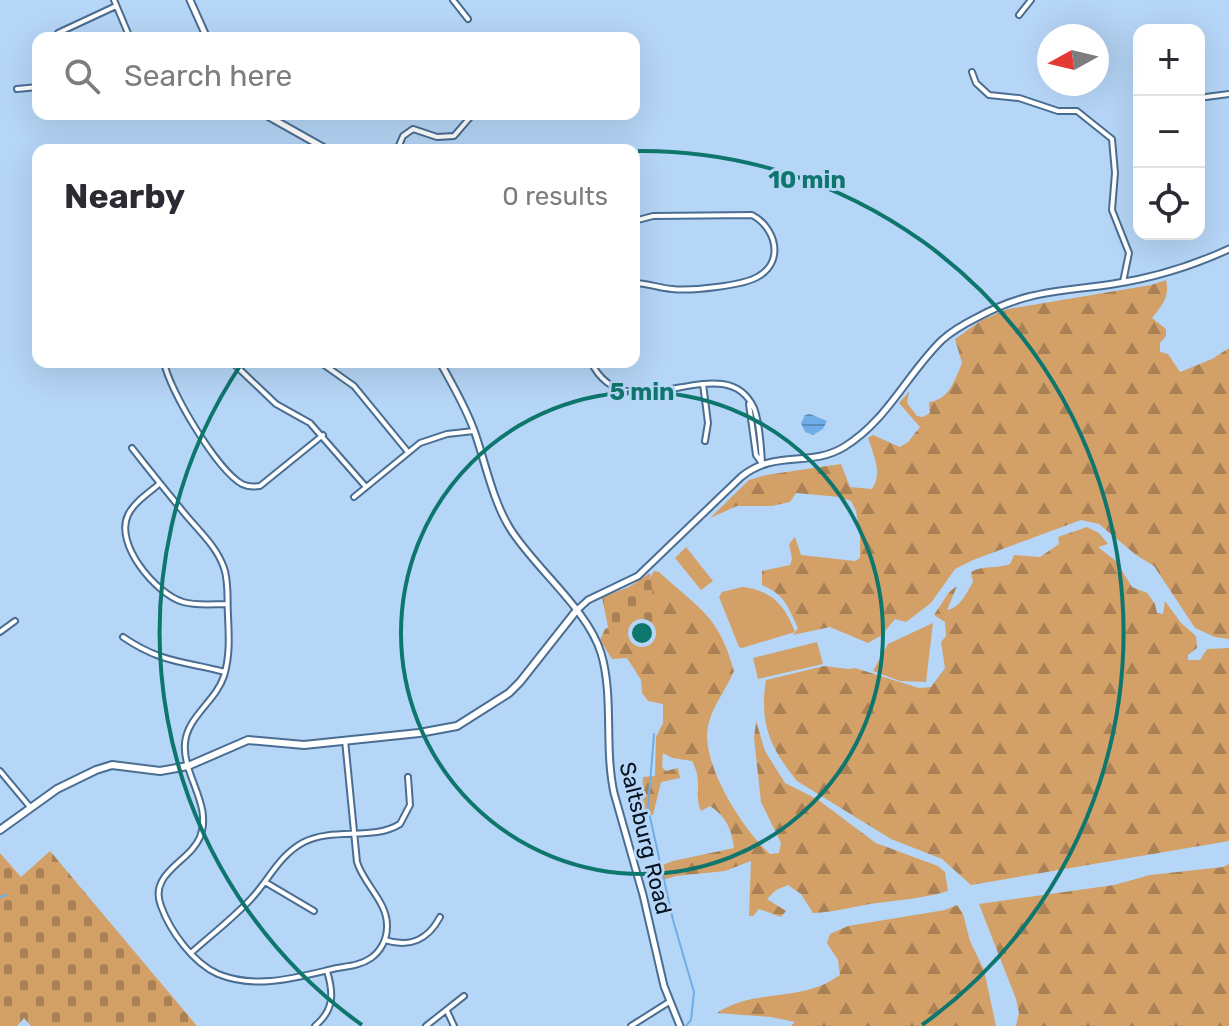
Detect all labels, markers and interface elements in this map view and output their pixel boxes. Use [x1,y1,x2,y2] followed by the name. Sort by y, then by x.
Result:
[1037,24,1109,96] north arrow
[1133,24,1205,240] map controls
[1133,24,1205,96] button: +
[32,32,640,120] search box
[60,54,104,98] icon: search
[124,58,292,94] text: Search here
[1133,96,1205,168] button: −
[768,166,846,194] text: 10 min
[1133,168,1205,240] button: locate
[64,176,185,217] text: Nearby
[502,181,608,212] text: 0 results
[610,378,674,406] text: 5 min
[628,619,656,647] centre of rings
[614,759,677,917] street label: Saltsburg Road

